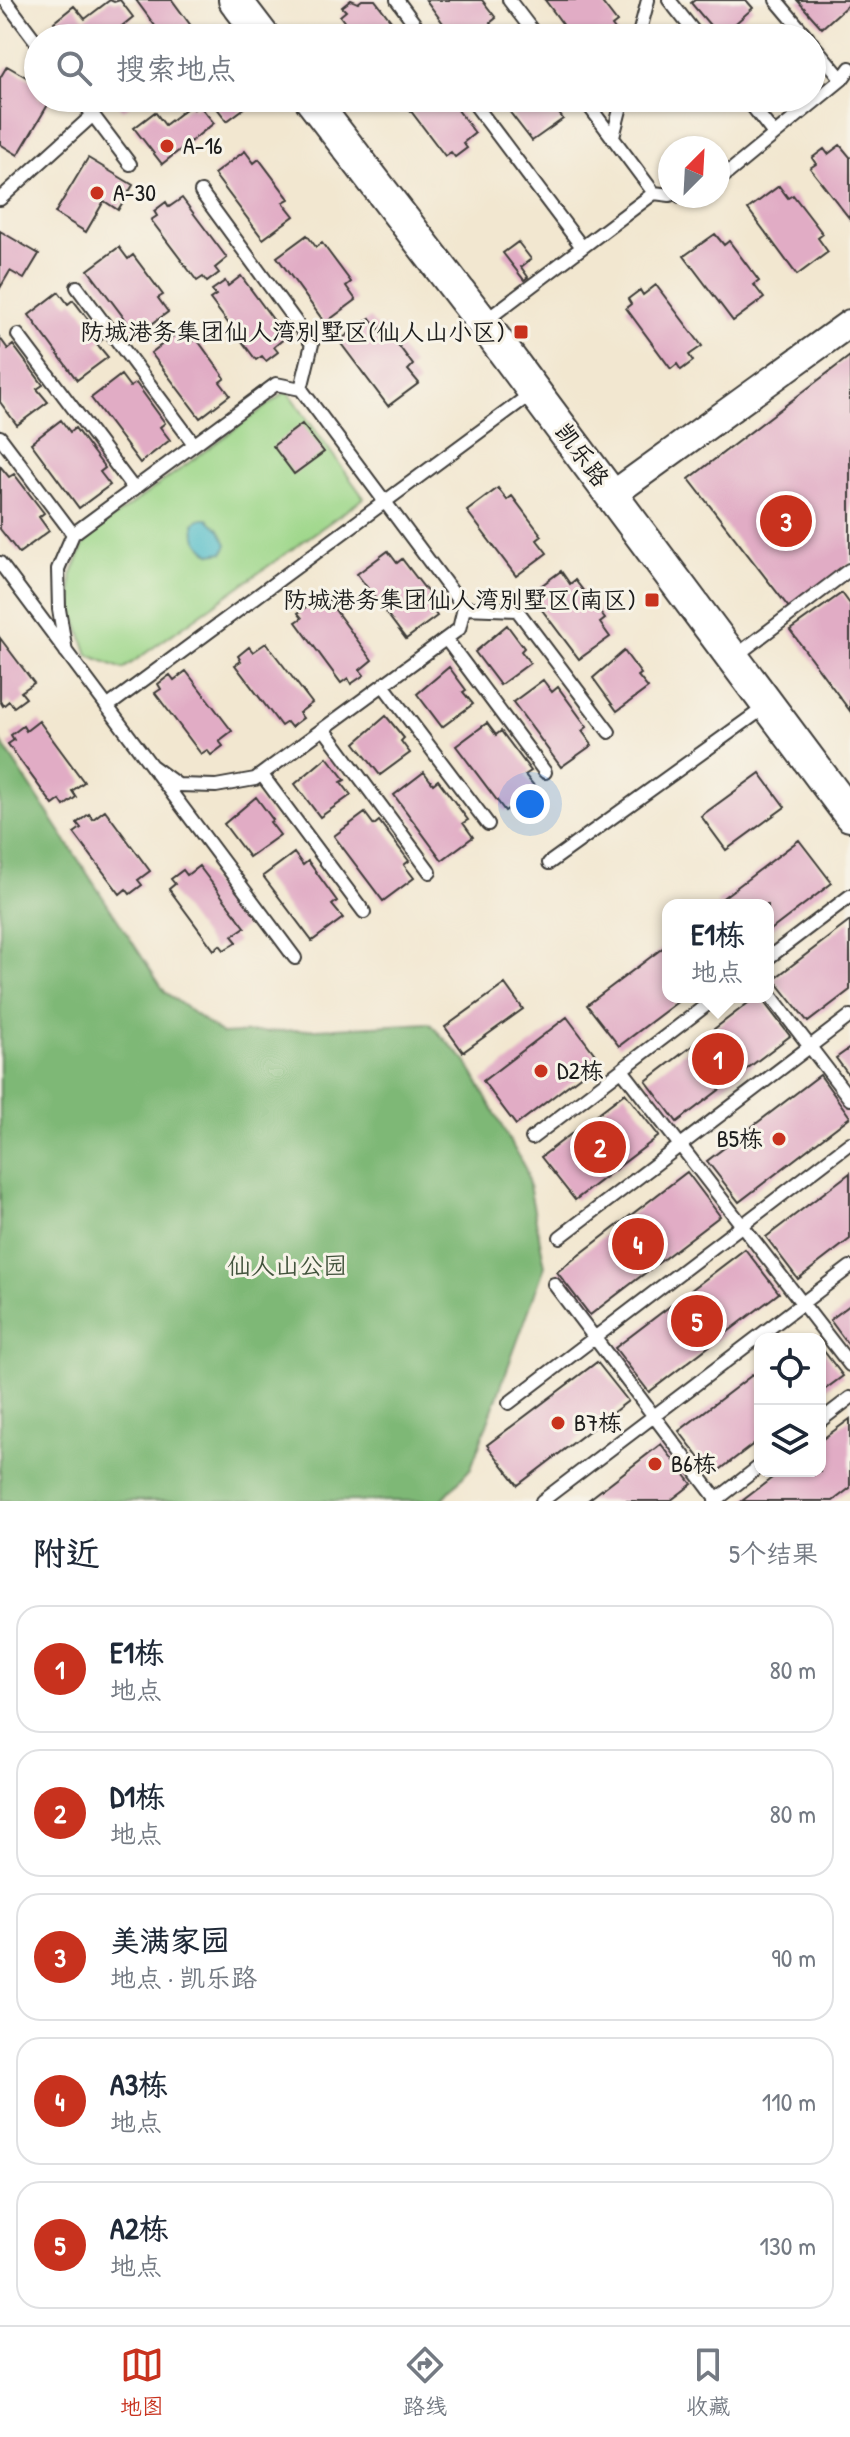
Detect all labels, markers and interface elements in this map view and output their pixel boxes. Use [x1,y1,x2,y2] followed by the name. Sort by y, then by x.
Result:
[24,24,826,112] search box
[52,46,96,90] icon: search
[116,48,236,88] text: 搜索地点
[183,129,223,161] place label: A-16
[658,136,730,208] north arrow
[158,137,176,155] marker: A-16
[113,176,156,208] place label: A-30
[88,184,106,202] marker: A-30
[80,315,505,347] place label: 防城港务集团仙人湾别墅区(仙人山小区)
[512,323,530,341] marker: 防城港务集团仙人湾别墅区(仙人山小区)
[548,416,617,493] street label: 凯乐路
[760,491,812,551] pin: 3
[283,583,636,615] place label: 防城港务集团仙人湾别墅区(南区)
[643,591,661,609] marker: 防城港务集团仙人湾别墅区(南区)
[510,784,550,824] your location
[662,899,774,1003] popup
[691,914,745,954] text: E1栋
[691,954,743,989] text: 地点
[692,1029,744,1089] pin: 1
[557,1054,604,1086] place label: D2栋
[532,1062,550,1080] marker: D2栋
[574,1117,626,1177] pin: 2
[717,1122,763,1154] place label: B5栋
[770,1130,788,1148] marker: B5栋
[612,1214,664,1274] pin: 4
[227,1249,347,1281] park label: 仙人山公园
[671,1291,723,1351] pin: 5
[754,1333,826,1477] map controls
[754,1333,826,1405] button: locate
[754,1405,826,1477] button: layers
[574,1406,622,1438] place label: B7栋
[549,1414,567,1432] marker: B7栋
[671,1447,717,1479] place label: B6栋
[646,1455,664,1473] marker: B6栋
[32,1530,100,1576] text: 附近
[729,1536,818,1571] text: 5个结果
[110,1632,164,1672] text: E1栋
[55,1652,65,1687] text: 1
[769,1652,816,1687] text: 80 m
[110,1672,162,1707] text: 地点
[110,1776,165,1816] text: D1栋
[54,1796,66,1831] text: 2
[769,1796,816,1831] text: 80 m
[110,1816,162,1851] text: 地点
[110,1920,230,1960] text: 美满家园
[54,1940,66,1975] text: 3
[771,1940,816,1975] text: 90 m
[110,1960,257,1995] text: 地点 · 凯乐路
[110,2064,168,2104] text: A3栋
[55,2084,65,2119] text: 4
[762,2084,816,2119] text: 110 m
[110,2104,162,2139] text: 地点
[110,2208,169,2248] text: A2栋
[55,2228,66,2263] text: 5
[760,2228,816,2263] text: 130 m
[110,2248,162,2283] text: 地点
[120,2343,164,2421] tab: 地图
[403,2343,447,2421] tab: 路线
[686,2343,730,2421] tab: 收藏

